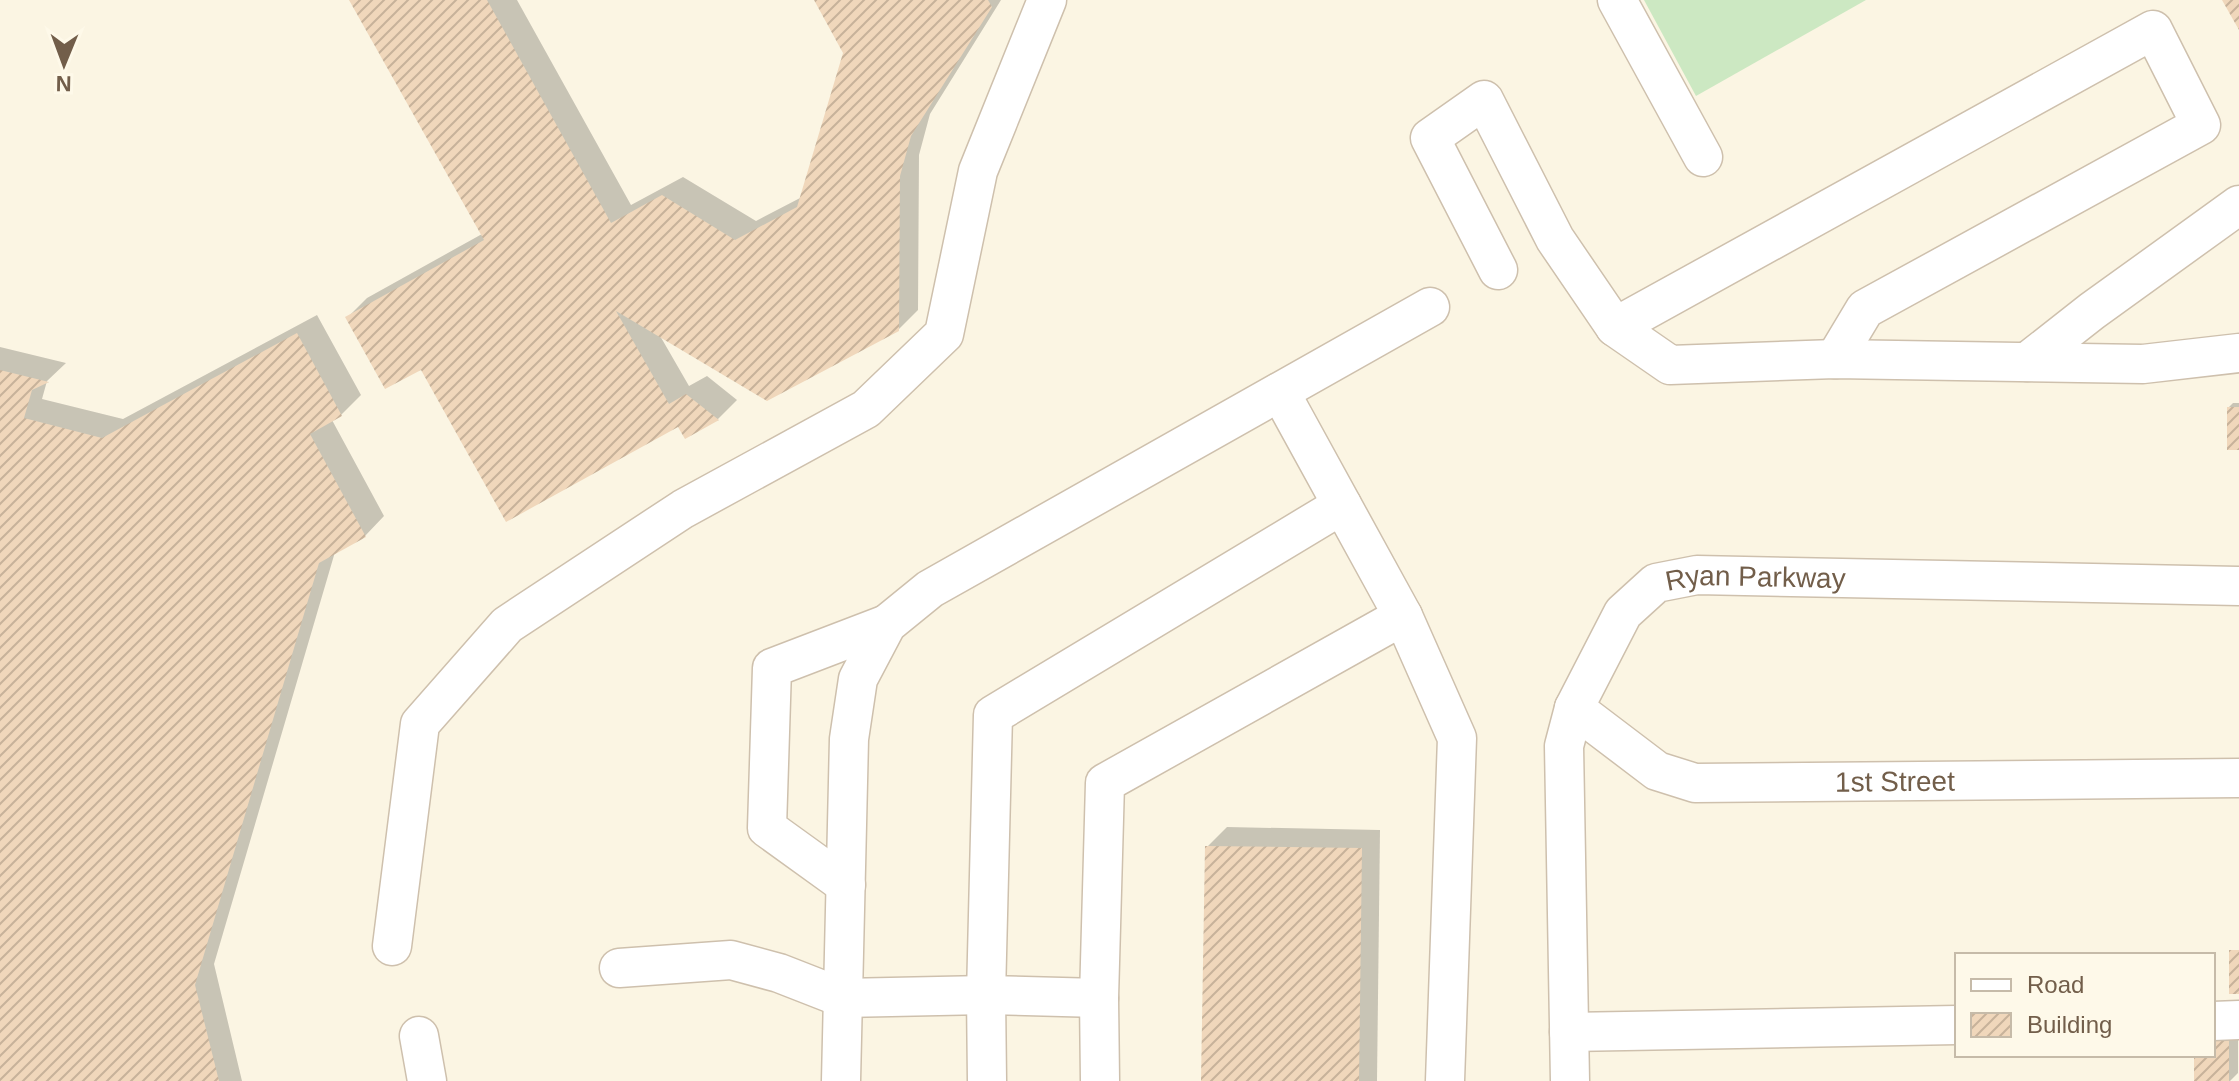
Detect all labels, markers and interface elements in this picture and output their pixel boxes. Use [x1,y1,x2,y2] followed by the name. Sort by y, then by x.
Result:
[24,24,104,104] north arrow
[55,71,72,96] text: N
[1663,559,1846,596] street label: Ryan Parkway
[1835,765,1955,797] street label: 1st Street
[1955,953,2215,1057] legend
[2027,971,2084,998] text: Road
[2027,1011,2112,1038] text: Building

